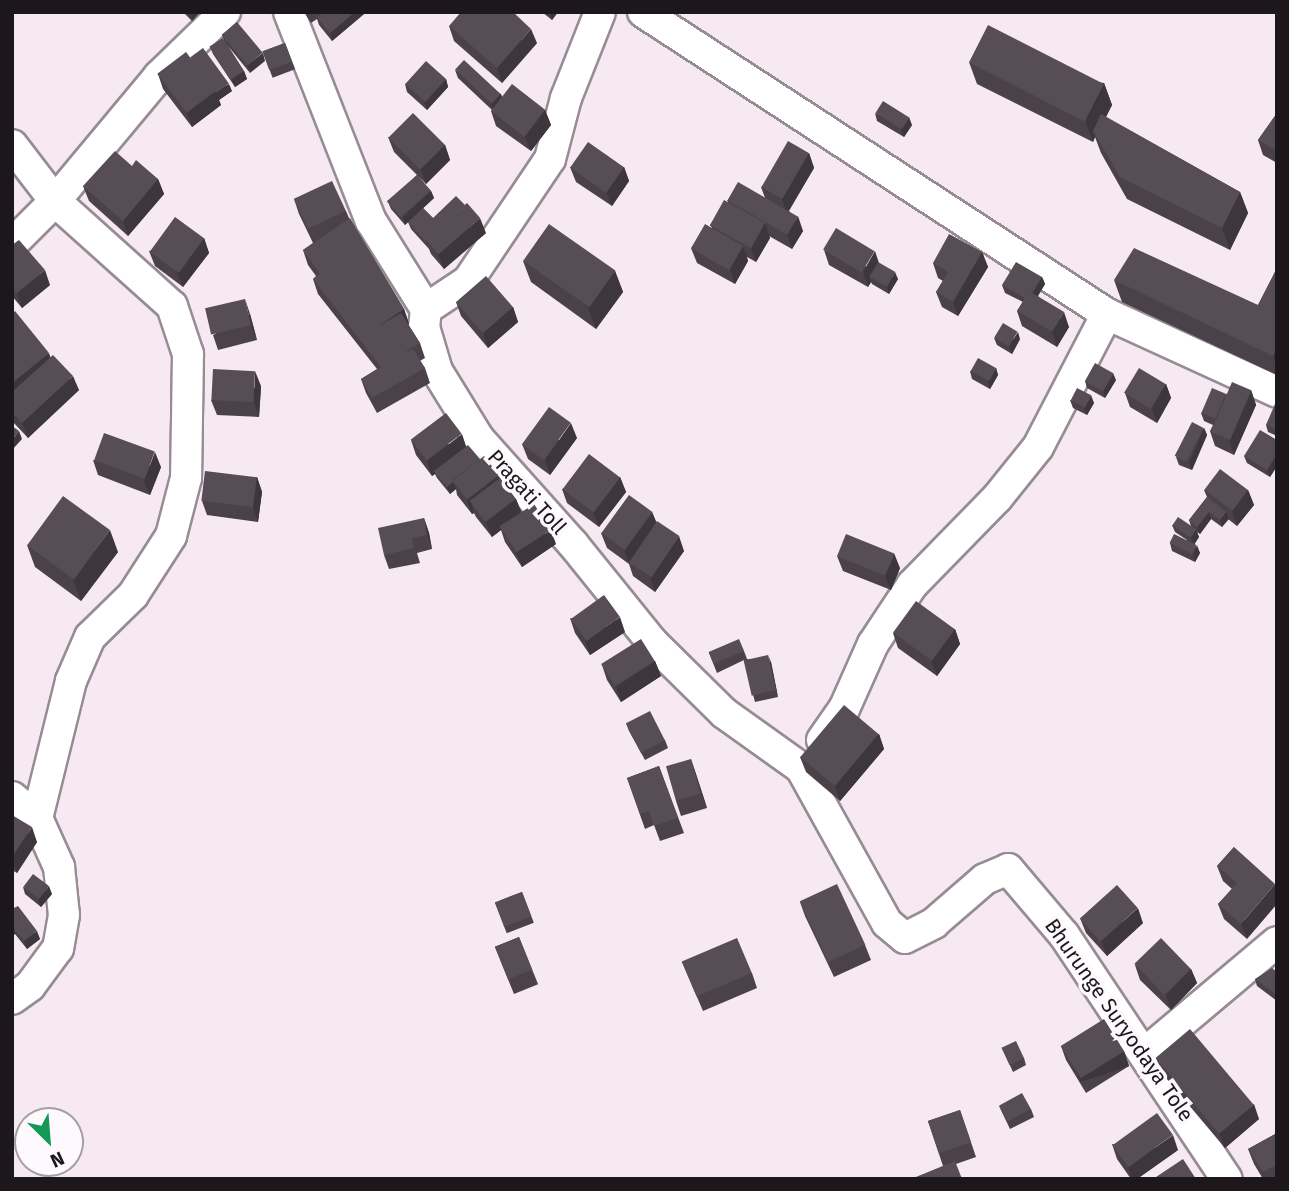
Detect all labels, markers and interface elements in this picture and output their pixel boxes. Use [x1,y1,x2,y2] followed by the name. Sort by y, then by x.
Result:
[482,444,572,540] street label: Pragati Toll
[1039,914,1199,1126] street label: Bhurunge Suryodaya Tole
[14,1107,84,1177] north arrow
[47,1147,68,1173] text: N

